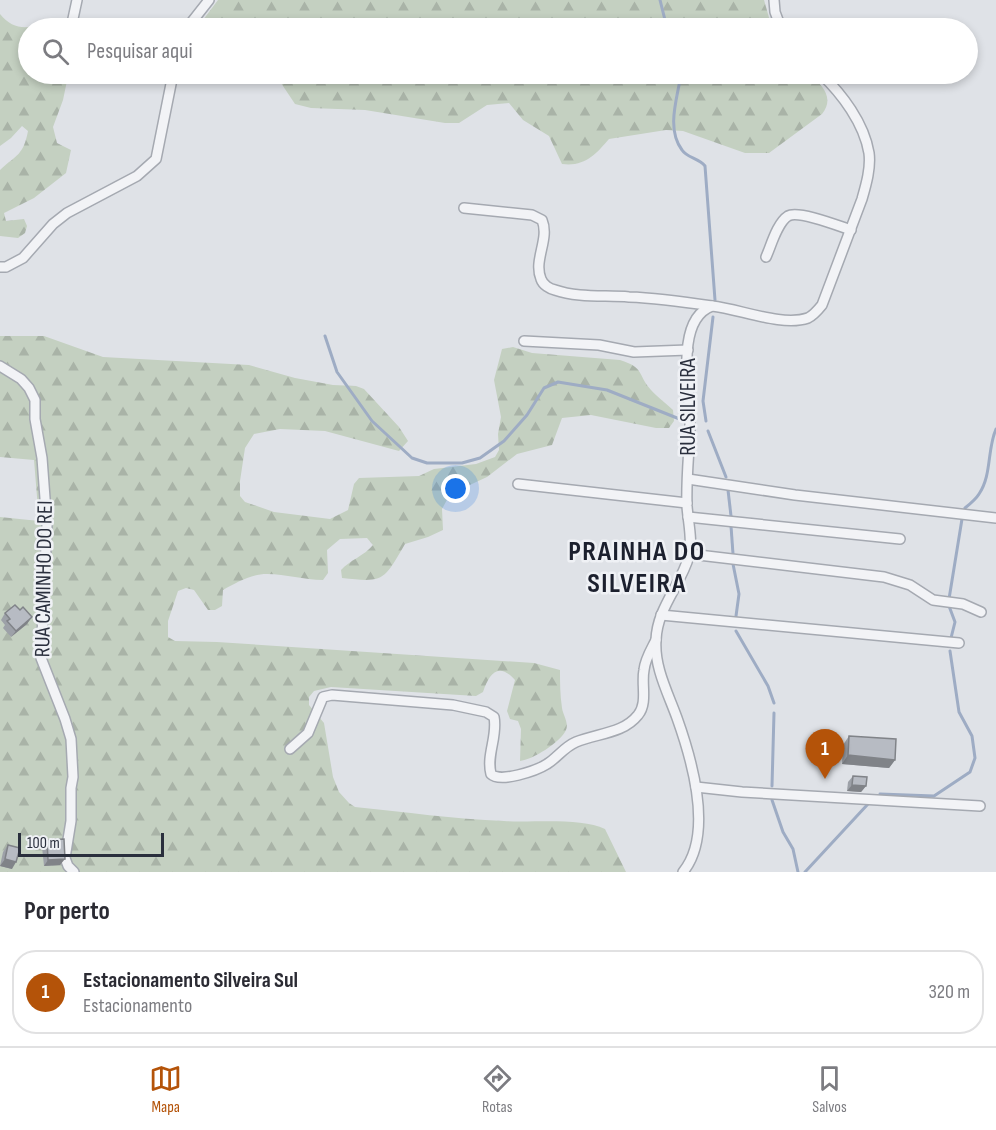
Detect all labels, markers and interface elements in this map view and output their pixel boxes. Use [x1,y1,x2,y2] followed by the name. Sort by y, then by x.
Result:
[18,18,978,84] search box
[39,35,72,68] icon: search
[87,38,192,65] text: Pesquisar aqui
[675,358,702,456] street label: RUA SILVEIRA
[441,474,470,503] your location
[29,500,59,658] street label: RUA CAMINHO DO REI
[568,535,706,600] district label: PRAINHA DO SILVEIRA
[806,730,844,779] pin: 1
[18,830,164,858] scale bar
[27,834,60,853] text: 100 m
[24,896,110,927] text: Por perto
[83,967,298,994] text: Estacionamento Silveira Sul
[42,980,49,1004] text: 1
[928,980,970,1004] text: 320 m
[83,994,192,1018] text: Estacionamento
[149,1062,182,1117] tab: Mapa
[481,1062,514,1117] tab: Rotas
[812,1062,847,1117] tab: Salvos

